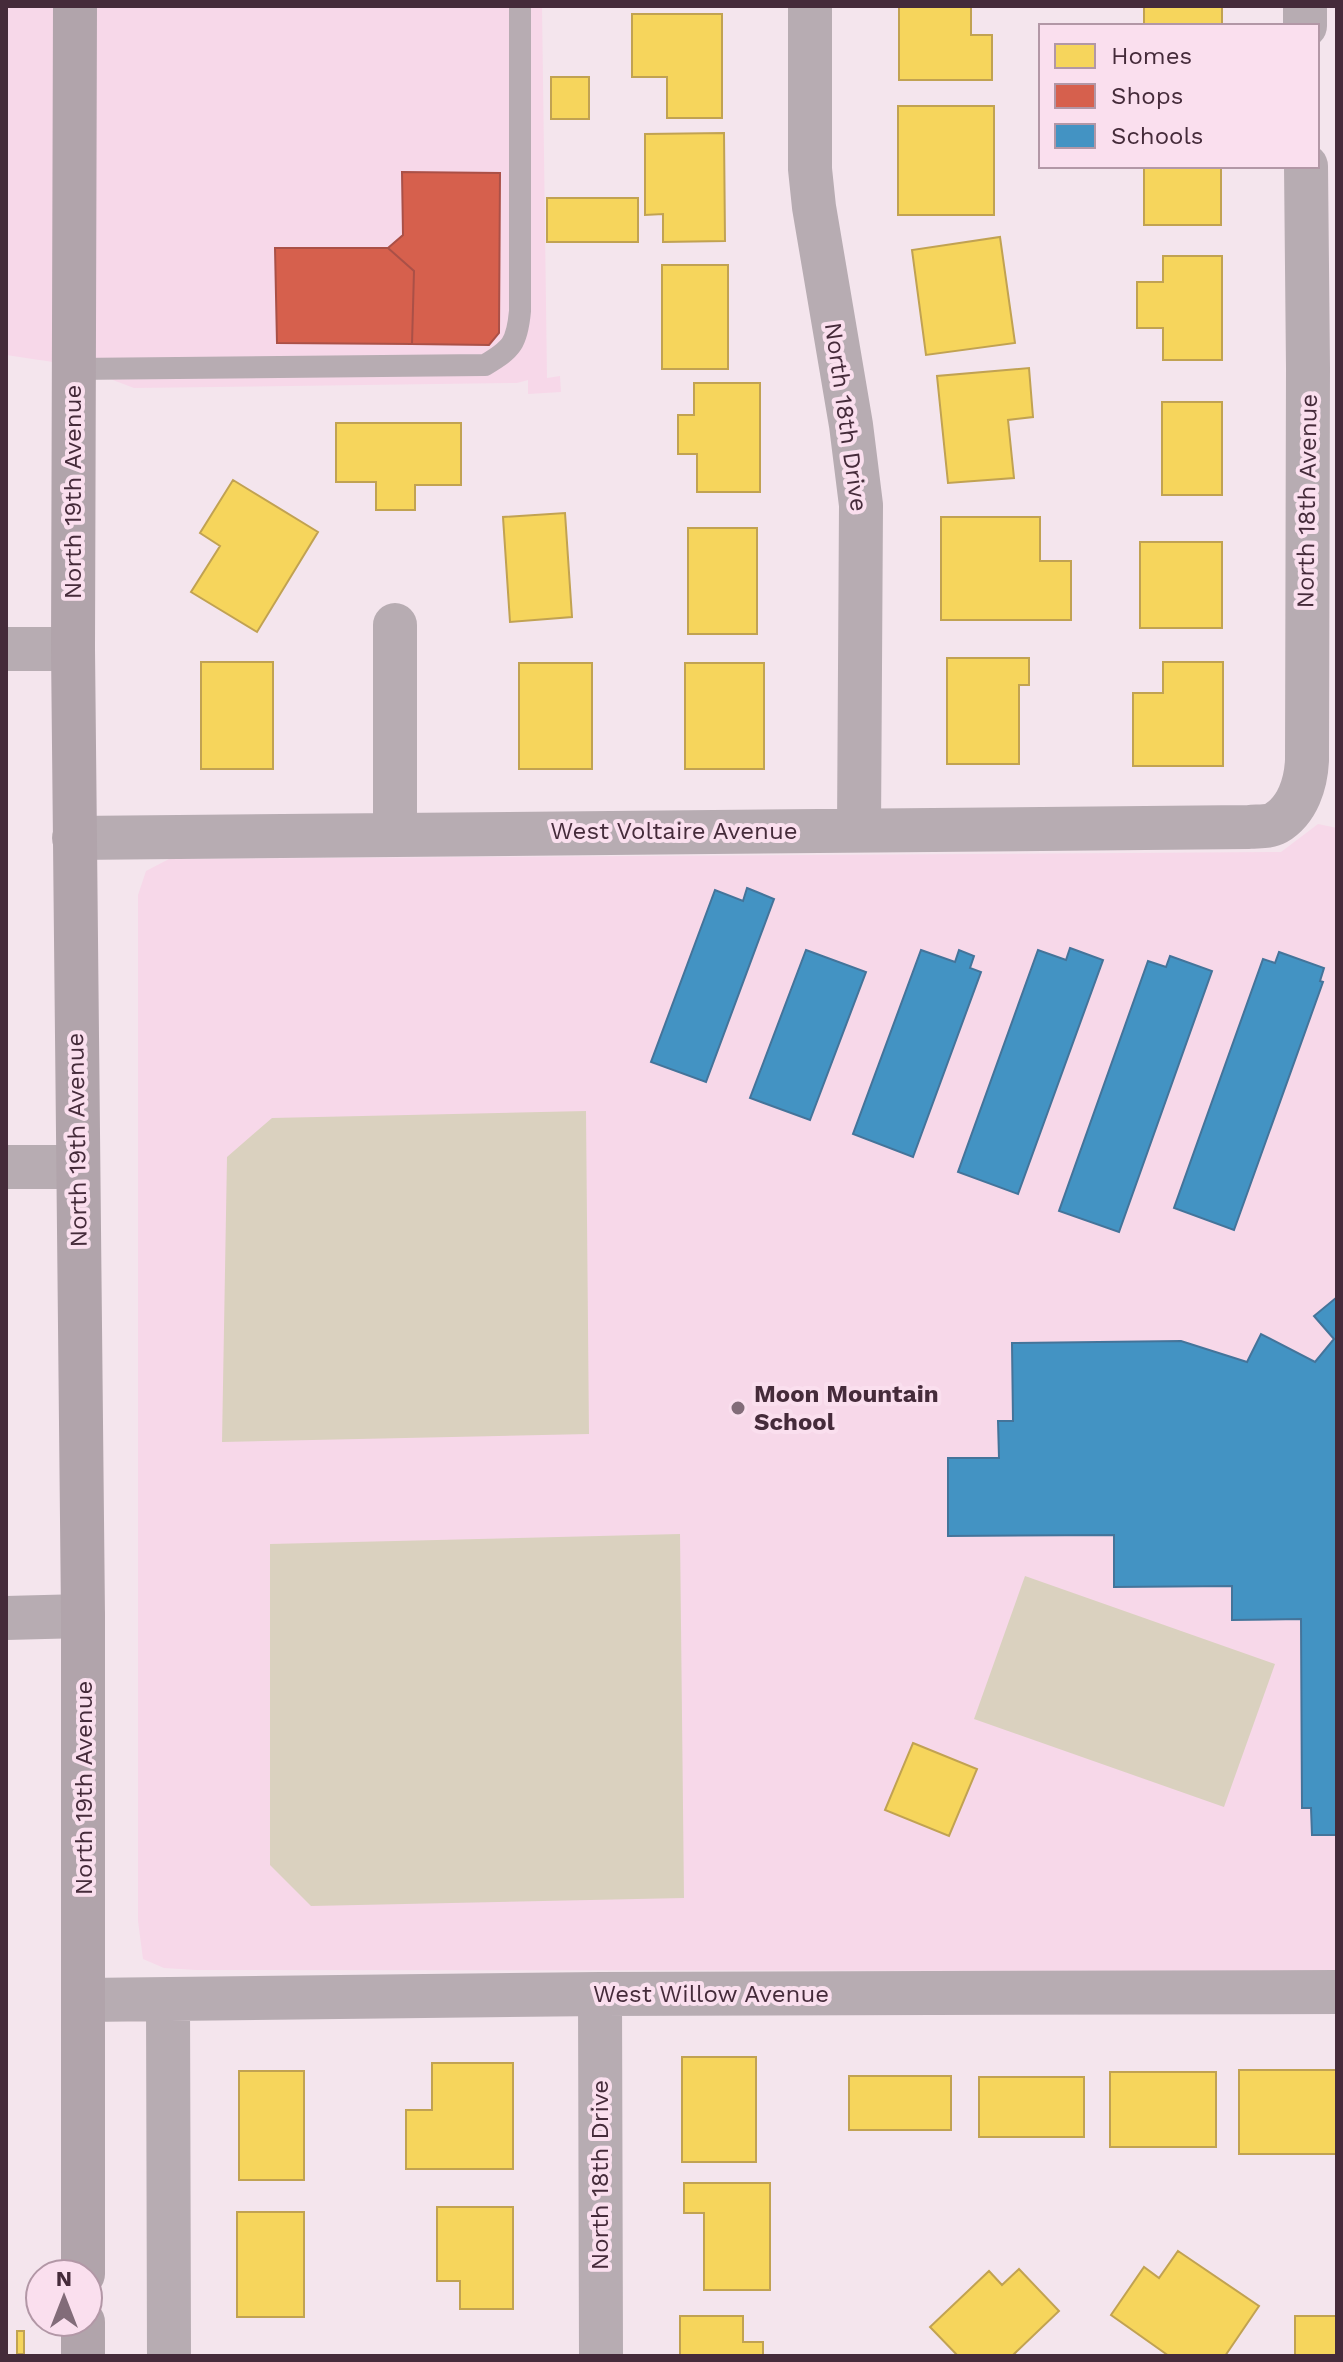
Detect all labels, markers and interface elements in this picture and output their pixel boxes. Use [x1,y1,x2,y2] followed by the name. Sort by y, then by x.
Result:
[1039,24,1319,168] legend
[1111,42,1192,70] text: Homes
[1111,82,1183,110] text: Shops
[1111,122,1203,150] text: Schools
[819,321,873,513] street label: North 18th Drive
[59,385,87,599] street label: North 19th Avenue
[1291,393,1323,609] street label: North 18th Avenue
[550,817,798,845] street label: West Voltaire Avenue
[61,1032,93,1248] street label: North 19th Avenue
[754,1380,939,1436] place label: Moon Mountain School
[729,1399,747,1417] marker: Moon Mountain School
[70,1681,98,1895] street label: North 19th Avenue
[593,1980,829,2008] street label: West Willow Avenue
[586,2080,614,2270] street label: North 18th Drive
[24,2258,104,2338] north arrow
[56,2266,72,2291] text: N

